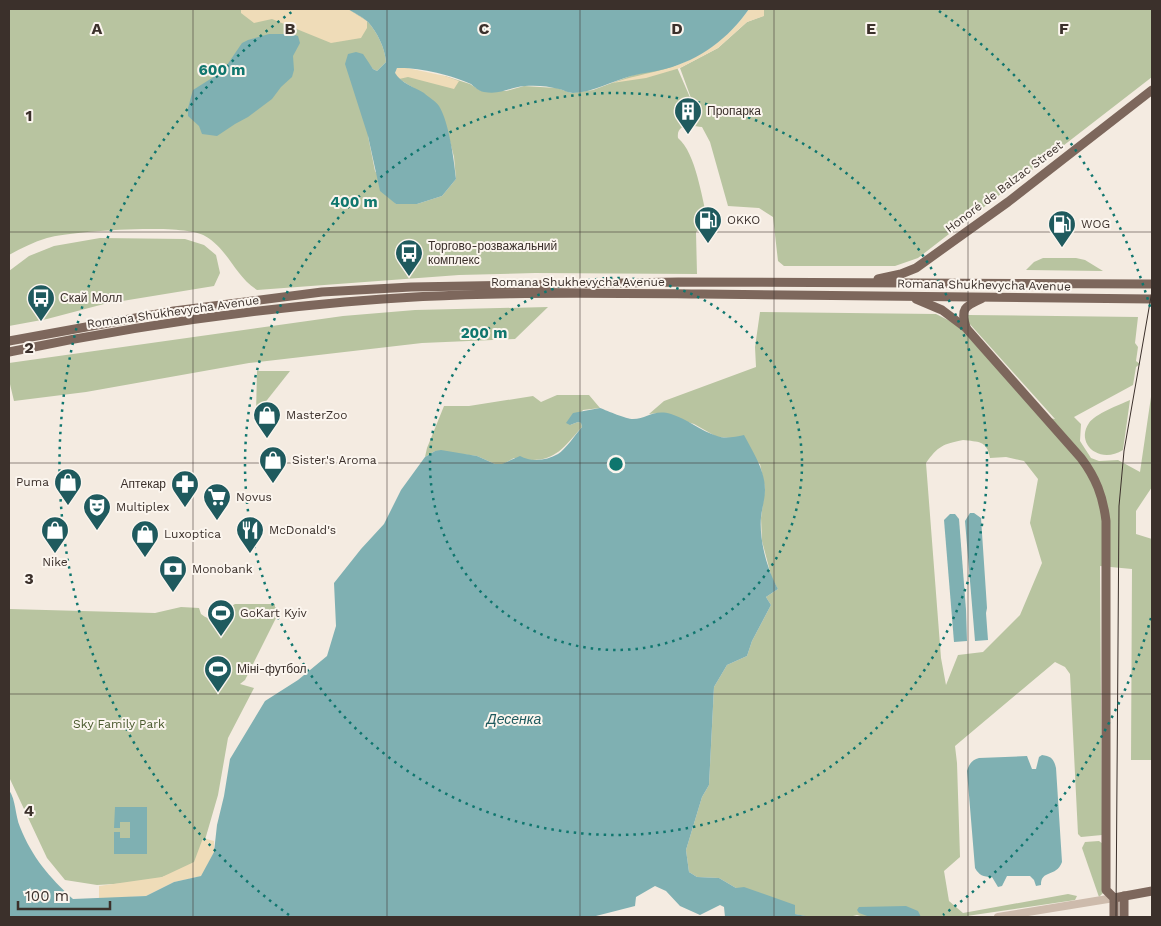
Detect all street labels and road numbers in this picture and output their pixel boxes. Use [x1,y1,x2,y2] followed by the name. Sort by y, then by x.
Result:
[943,138,1065,236] street label: Honoré de Balzac Street
[491,275,665,289] street label: Romana Shukhevycha Avenue
[897,276,1071,294] street label: Romana Shukhevycha Avenue
[86,293,260,331] street label: Romana Shukhevycha Avenue

